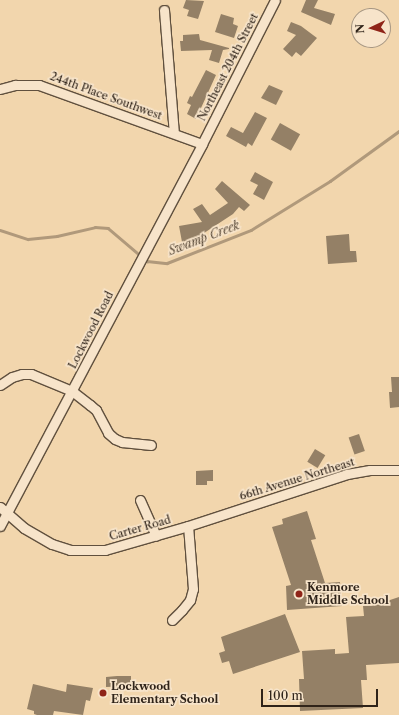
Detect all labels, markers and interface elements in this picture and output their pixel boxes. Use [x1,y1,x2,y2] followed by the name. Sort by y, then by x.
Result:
[351,8,391,48] north arrow
[195,11,261,123] street label: Northeast 204th Street
[353,24,367,34] text: N
[48,70,164,122] street label: 244th Place Southwest
[166,218,242,258] water label: Swamp Creek
[66,289,116,371] street label: Lockwood Road
[238,455,356,503] street label: 66th Avenue Northeast
[108,513,172,543] street label: Carter Road
[307,581,389,607] place label: Kenmore Middle School
[294,589,304,599] marker: Kenmore Middle School
[111,680,219,706] place label: Lockwood Elementary School
[263,681,380,707] scale bar
[98,688,108,698] marker: Lockwood Elementary School
[268,688,303,703] text: 100 m

